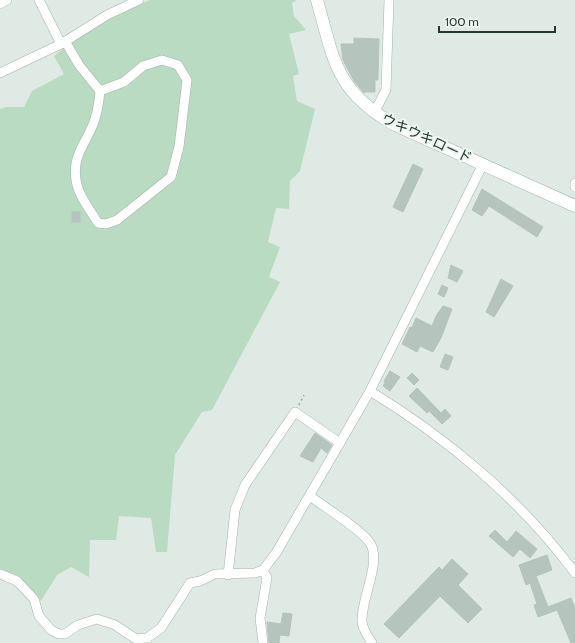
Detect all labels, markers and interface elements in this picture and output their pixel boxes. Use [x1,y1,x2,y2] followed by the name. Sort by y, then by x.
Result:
[439,8,555,34] scale bar
[445,14,479,29] text: 100 m
[379,109,475,167] street label: ウキウキロード

